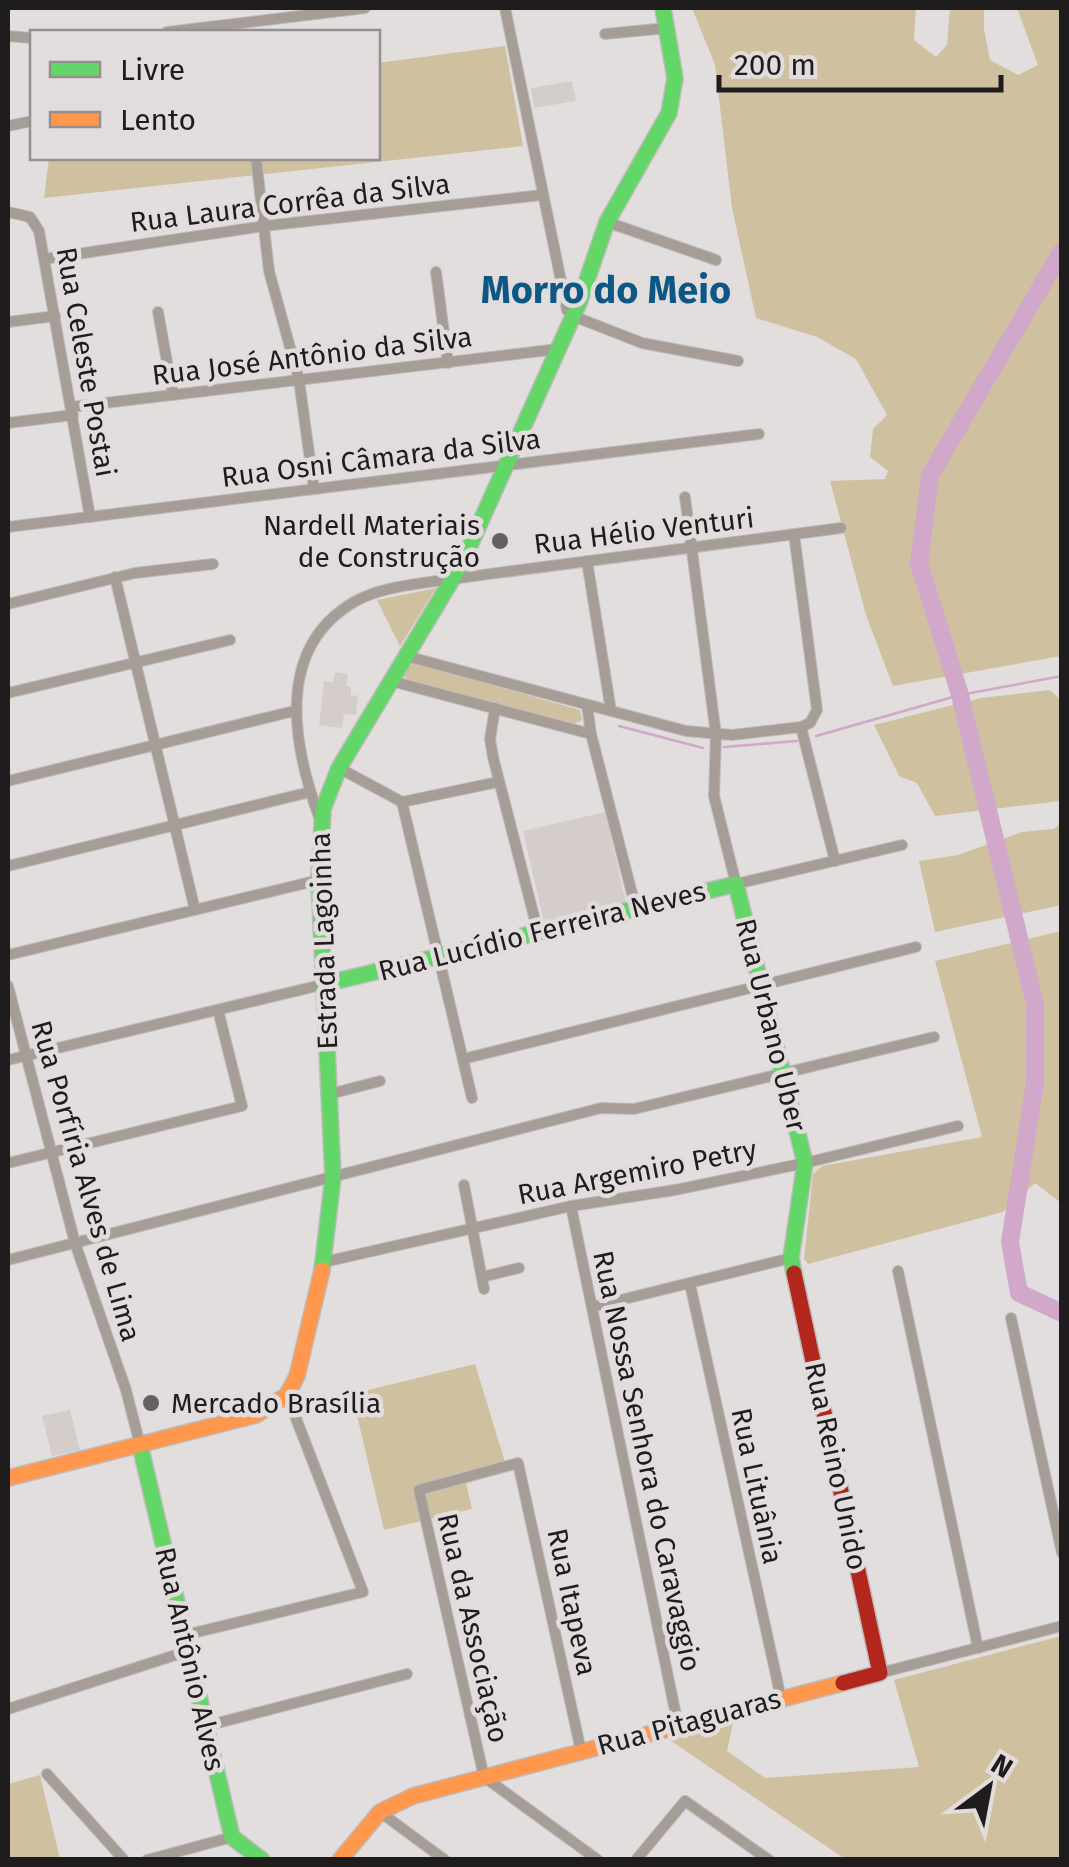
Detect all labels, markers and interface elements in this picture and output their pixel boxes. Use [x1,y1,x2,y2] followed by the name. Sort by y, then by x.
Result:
[30,30,380,160] legend
[719,30,1002,92] scale bar
[734,47,816,83] text: 200 m
[120,52,185,88] text: Livre
[120,102,196,138] text: Lento
[128,167,452,239] street label: Rua Laura Corrêa da Silva
[50,244,122,480] street label: Rua Celeste Postai
[481,267,731,313] district label: Morro do Meio
[150,320,474,392] street label: Rua José Antônio da Silva
[219,422,543,494] street label: Rua Osni Câmara da Silva
[532,501,756,561] street label: Rua Hélio Venturi
[263,509,480,574] place label: Nardell Materiais de Construção
[489,530,511,552] marker: Nardell Materiais de Construção
[304,832,344,1050] street label: Estrada Lagoinha
[375,874,709,988] street label: Rua Lucídio Ferreira Neves
[729,915,813,1135] street label: Rua Urbano Uber
[24,1017,148,1345] street label: Rua Porfíria Alves de Lima
[515,1133,759,1211] street label: Rua Argemiro Petry
[586,1248,708,1674] street label: Rua Nossa Senhora do Caravaggio
[798,1359,874,1573] street label: Rua Reino Unido
[171,1387,381,1420] place label: Mercado Brasília
[140,1392,162,1414] marker: Mercado Brasília
[724,1405,790,1567] street label: Rua Lituânia
[431,1510,515,1746] street label: Rua da Associação
[540,1525,604,1679] street label: Rua Itapeva
[148,1544,232,1774] street label: Rua Antônio Alves
[594,1682,784,1762] street label: Rua Pitaguaras
[939,1737,1039,1837] north arrow
[985,1747,1019,1785] text: N

